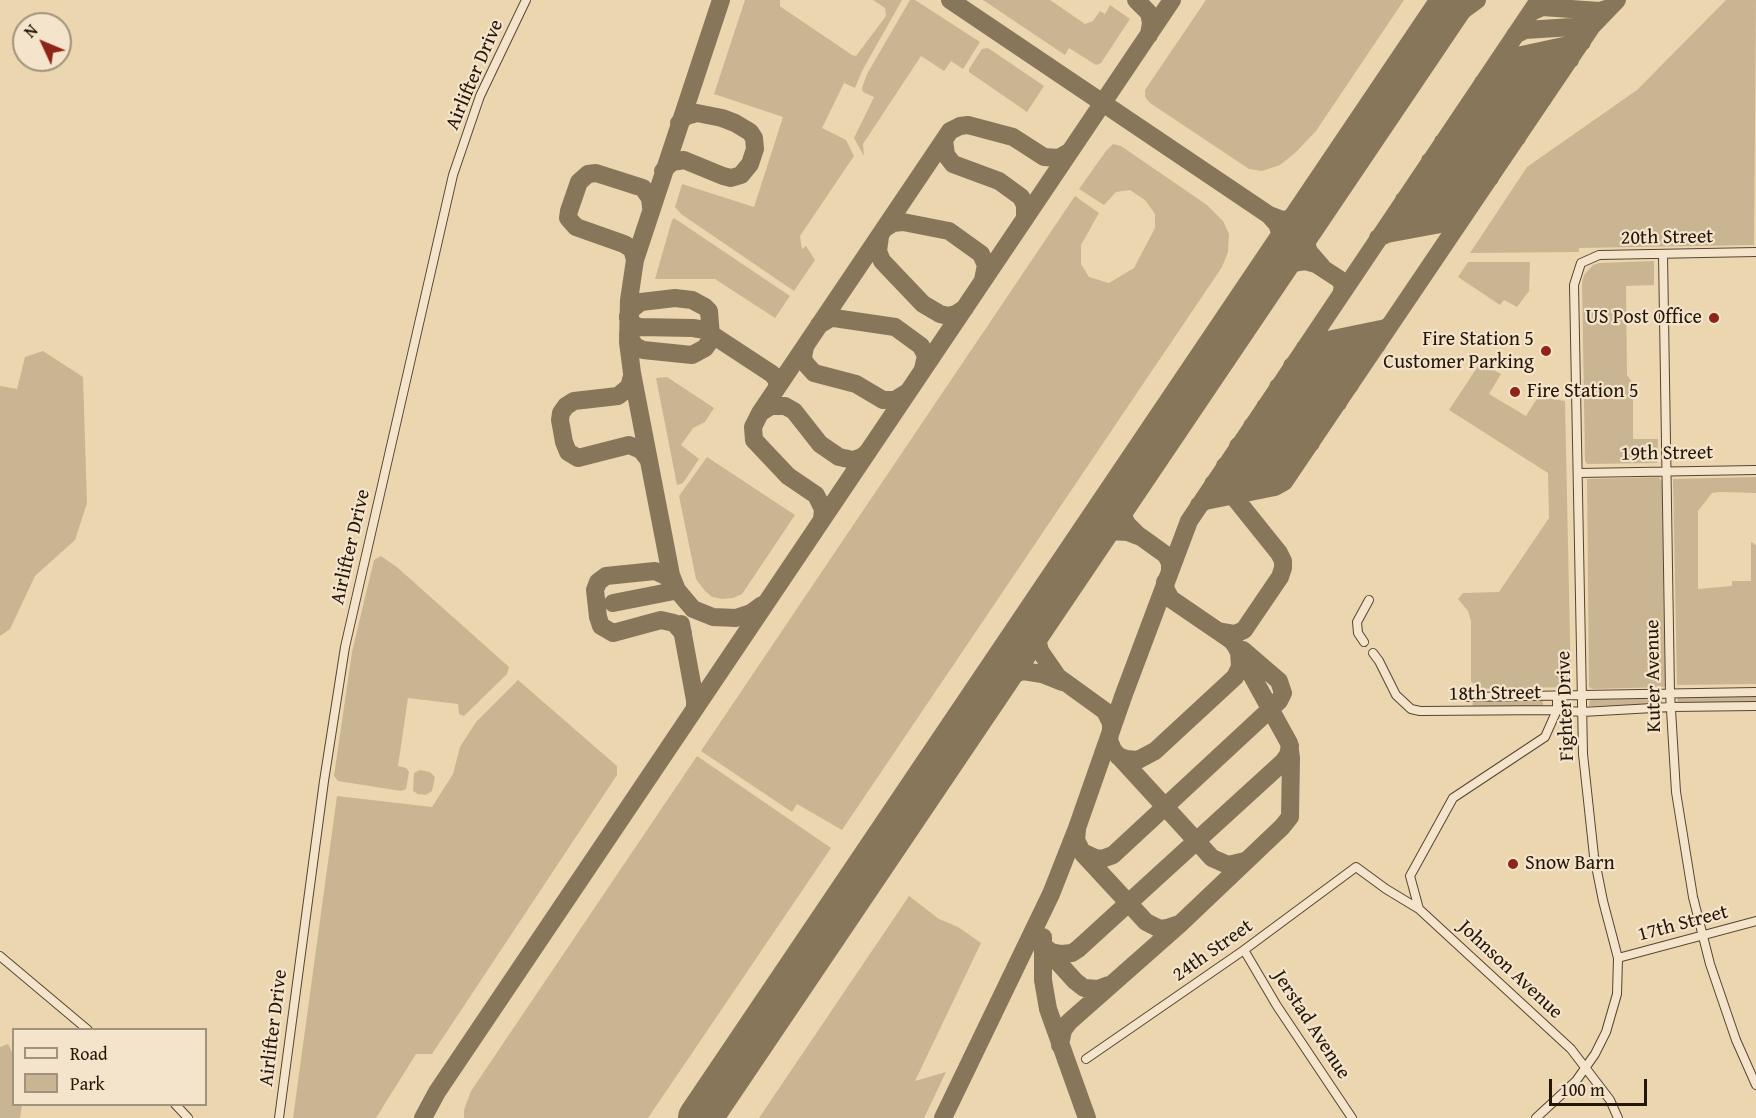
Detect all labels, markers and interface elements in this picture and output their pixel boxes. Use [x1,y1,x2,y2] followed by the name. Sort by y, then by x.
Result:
[12,12,72,72] north arrow
[441,16,509,134] street label: Airlifter Drive
[18,19,43,43] text: N
[1621,225,1713,251] street label: 20th Street
[1585,306,1702,330] place label: US Post Office
[1707,311,1721,325] marker: US Post Office
[1383,328,1534,375] place label: Fire Station 5 Customer Parking
[1539,344,1553,358] marker: Fire Station 5 Customer Parking
[1527,380,1639,404] place label: Fire Station 5
[1508,385,1522,399] marker: Fire Station 5
[1621,441,1713,467] street label: 19th Street
[326,487,376,607] street label: Airlifter Drive
[1641,619,1667,733] street label: Kuter Avenue
[1552,650,1580,762] street label: Fighter Drive
[1449,681,1541,707] street label: 18th Street
[1525,852,1615,876] place label: Snow Barn
[1506,857,1520,871] marker: Snow Barn
[1635,900,1731,948] street label: 17th Street
[1168,915,1258,987] street label: 24th Street
[1453,915,1567,1025] street label: Johnson Avenue
[1267,966,1355,1084] street label: Jerstad Avenue
[255,968,293,1088] street label: Airlifter Drive
[12,1028,207,1106] legend
[70,1040,108,1067] text: Road
[1552,1067,1650,1105] scale bar
[70,1070,105,1097] text: Park
[1560,1076,1605,1103] text: 100 m

